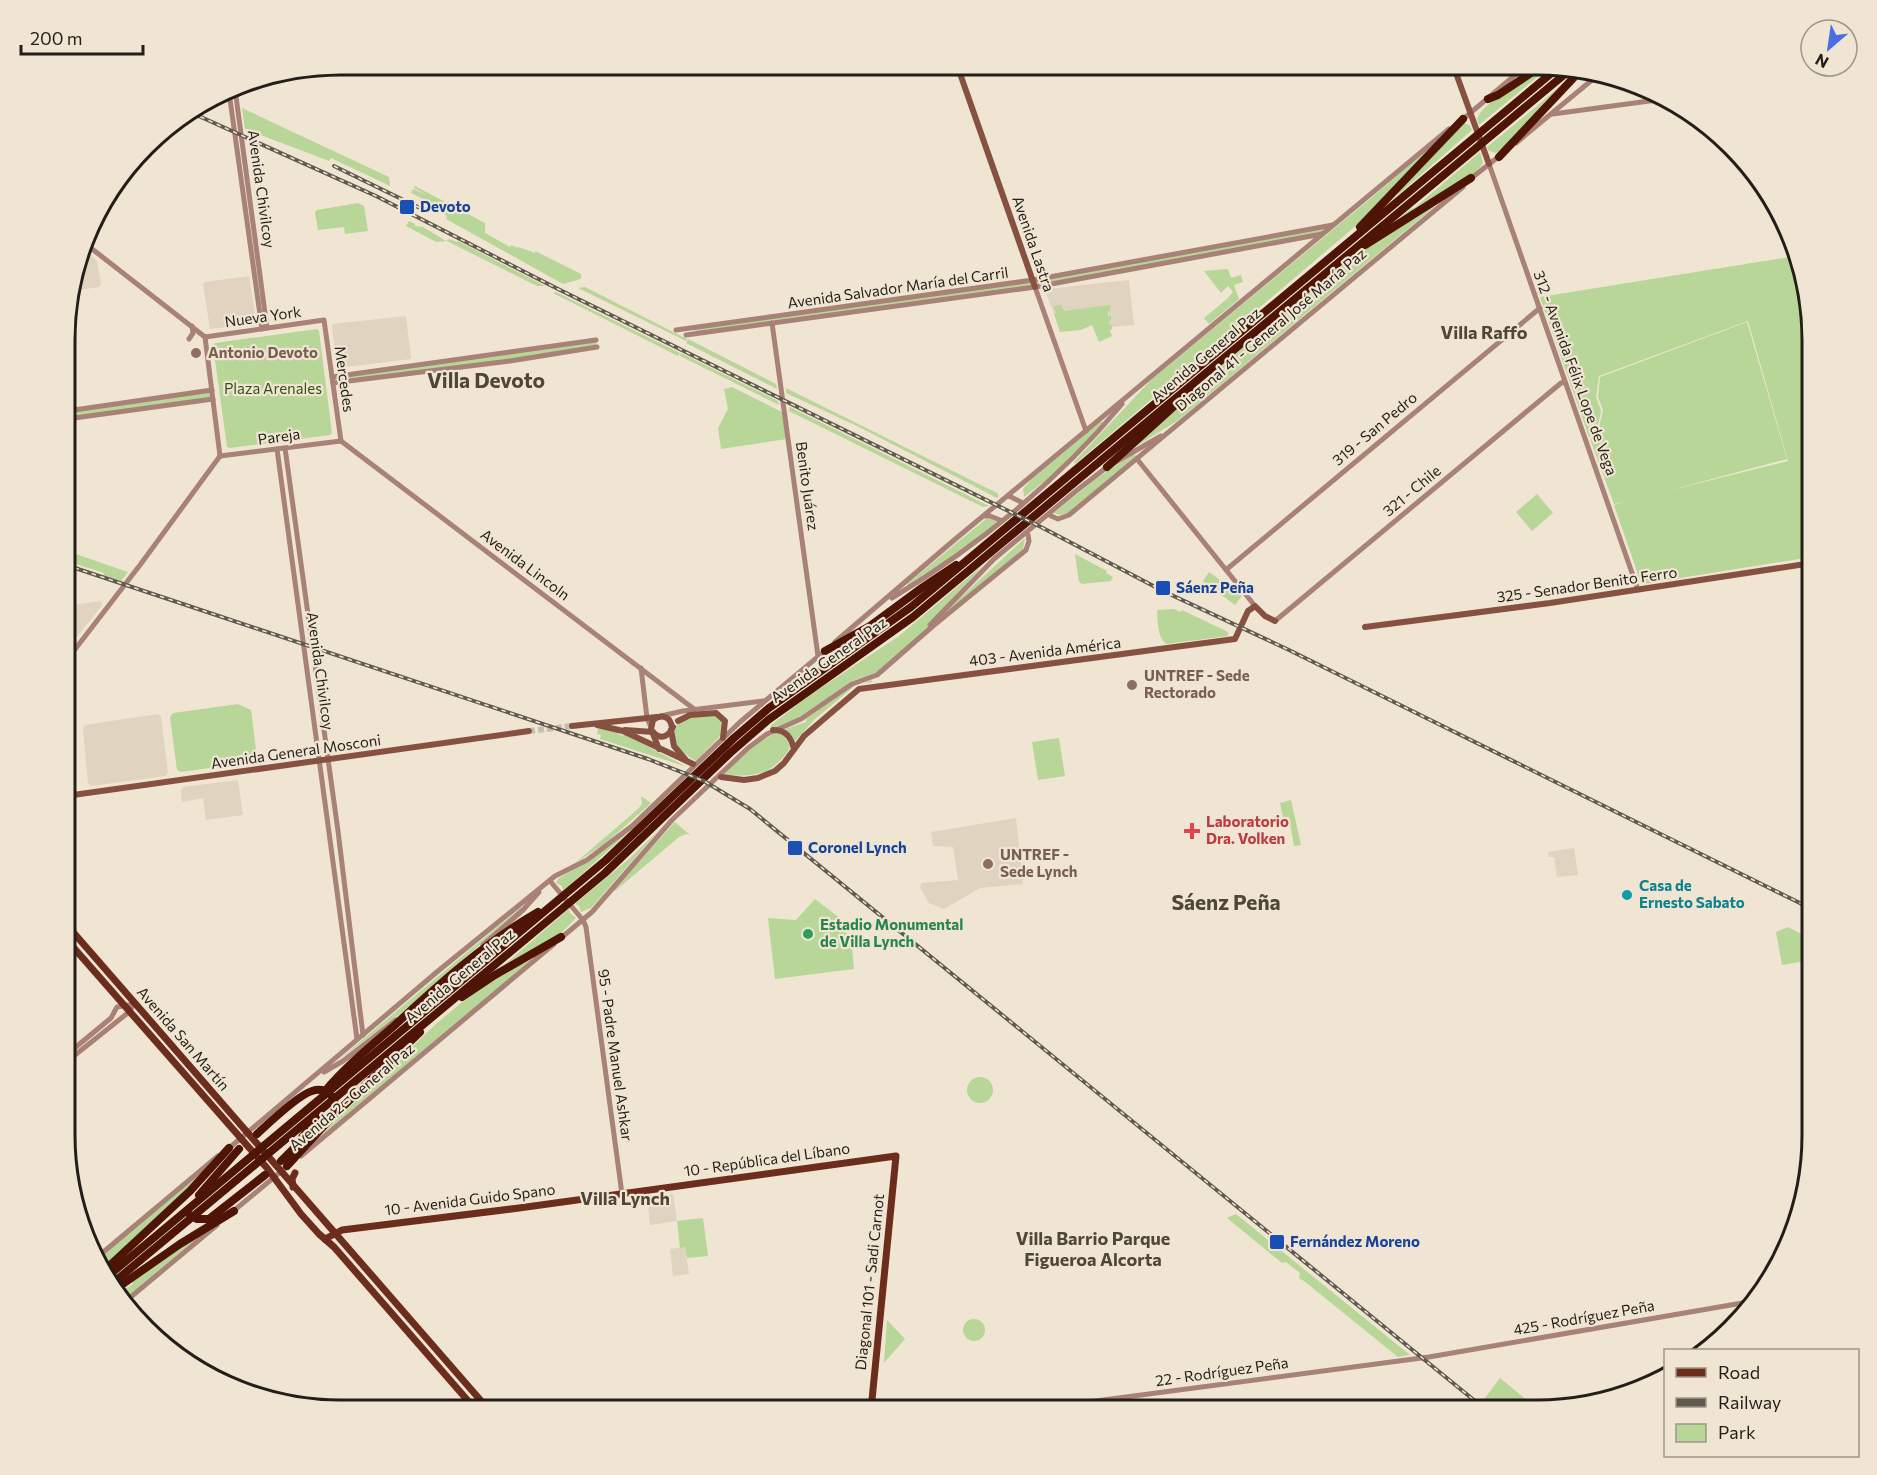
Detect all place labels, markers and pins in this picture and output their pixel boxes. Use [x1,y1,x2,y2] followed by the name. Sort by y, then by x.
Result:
[420,197,471,215] place label: Devoto
[398,198,416,216] marker: Devoto
[208,343,318,361] place label: Antonio Devoto
[189,346,203,360] marker: Antonio Devoto
[1176,578,1254,596] place label: Sáenz Peña
[1154,579,1172,597] marker: Sáenz Peña
[1144,666,1250,701] place label: UNTREF - Sede Rectorado
[1125,678,1139,692] marker: UNTREF - Sede Rectorado
[1206,812,1289,847] place label: Laboratorio Dra. Volken
[1183,822,1201,840] marker: Laboratorio Dra. Volken
[808,838,907,856] place label: Coronel Lynch
[786,839,804,857] marker: Coronel Lynch
[1000,845,1077,880] place label: UNTREF - Sede Lynch
[981,857,995,871] marker: UNTREF - Sede Lynch
[1639,876,1745,911] place label: Casa de Ernesto Sabato
[1620,888,1634,902] marker: Casa de Ernesto Sabato
[820,915,963,950] place label: Estadio Monumental de Villa Lynch
[801,927,815,941] marker: Estadio Monumental de Villa Lynch
[1290,1232,1420,1250] place label: Fernández Moreno
[1268,1233,1286,1251] marker: Fernández Moreno

